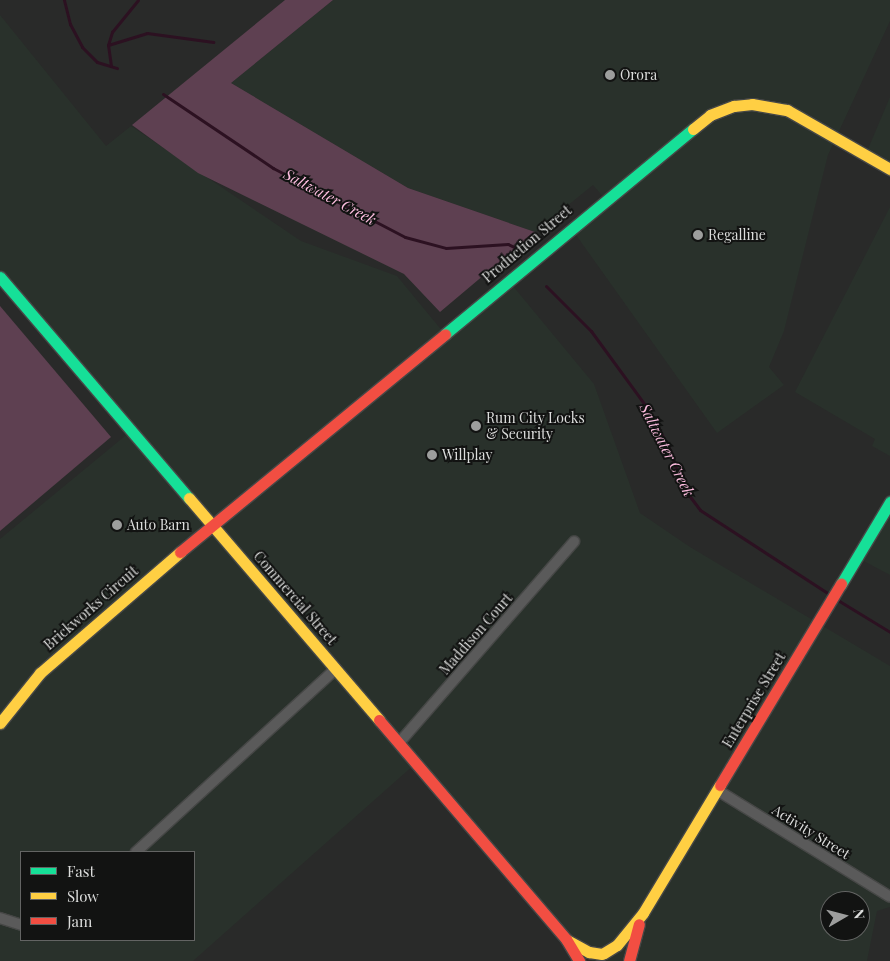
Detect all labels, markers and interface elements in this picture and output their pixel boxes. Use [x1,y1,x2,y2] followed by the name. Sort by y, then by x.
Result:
[620,67,657,83] place label: Orora
[604,69,616,81] marker: Orora
[281,165,379,229] water label: Saltwater Creek
[479,202,575,286] street label: Production Street
[708,227,766,243] place label: Regalline
[692,229,704,241] marker: Regalline
[636,401,698,499] water label: Saltwater Creek
[486,410,585,442] place label: Rum City Locks & Security
[470,420,482,432] marker: Rum City Locks & Security
[442,447,493,463] place label: Willplay
[426,449,438,461] marker: Willplay
[127,517,190,533] place label: Auto Barn
[111,519,123,531] marker: Auto Barn
[250,548,340,648] street label: Commercial Street
[41,563,141,653] street label: Brickworks Circuit
[436,590,516,678] street label: Maddison Court
[719,649,789,751] street label: Enterprise Street
[769,801,853,863] street label: Activity Street
[20,851,195,941] legend
[67,861,95,881] text: Fast
[67,886,99,906] text: Slow
[820,891,870,941] north arrow
[849,908,869,920] text: N
[67,911,92,931] text: Jam

